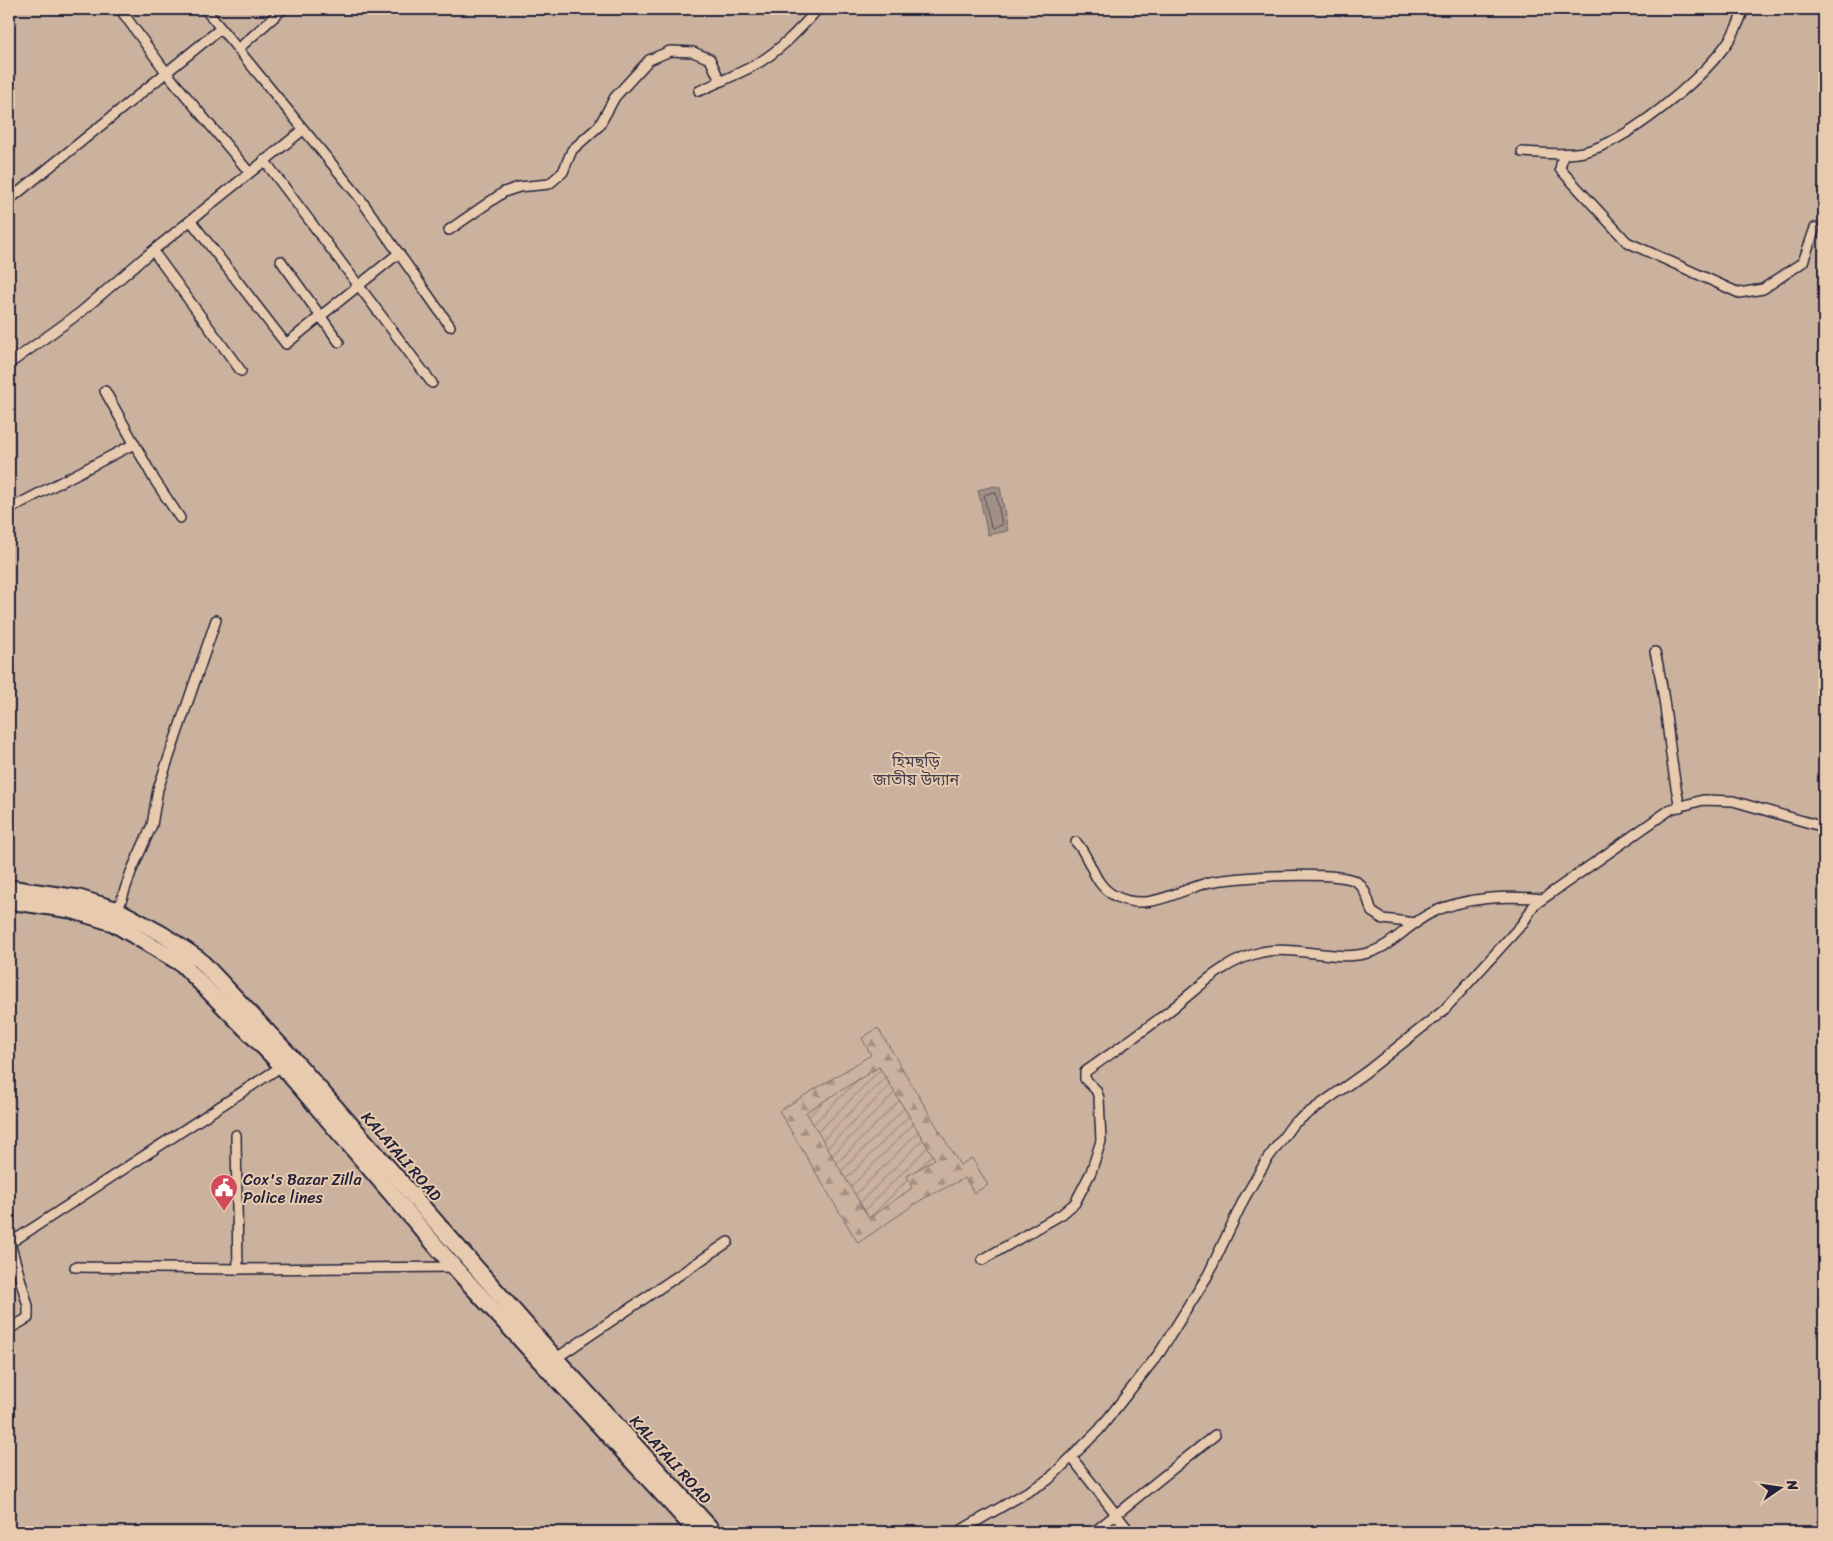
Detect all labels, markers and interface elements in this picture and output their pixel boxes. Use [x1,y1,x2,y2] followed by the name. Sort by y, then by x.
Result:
[872,747,959,794] park label: হিমছড়ি জাতীয় উদ্যান
[354,1104,450,1209] street label: KALATALI ROAD
[243,1165,362,1212] place label: Cox's Bazar Zilla Police lines
[209,1173,239,1212] public building icon: Cox's Bazar Zilla Police lines
[622,1408,719,1511] street label: KALATALI ROAD
[1756,1464,1806,1514] north arrow
[1779,1477,1806,1493] text: N

